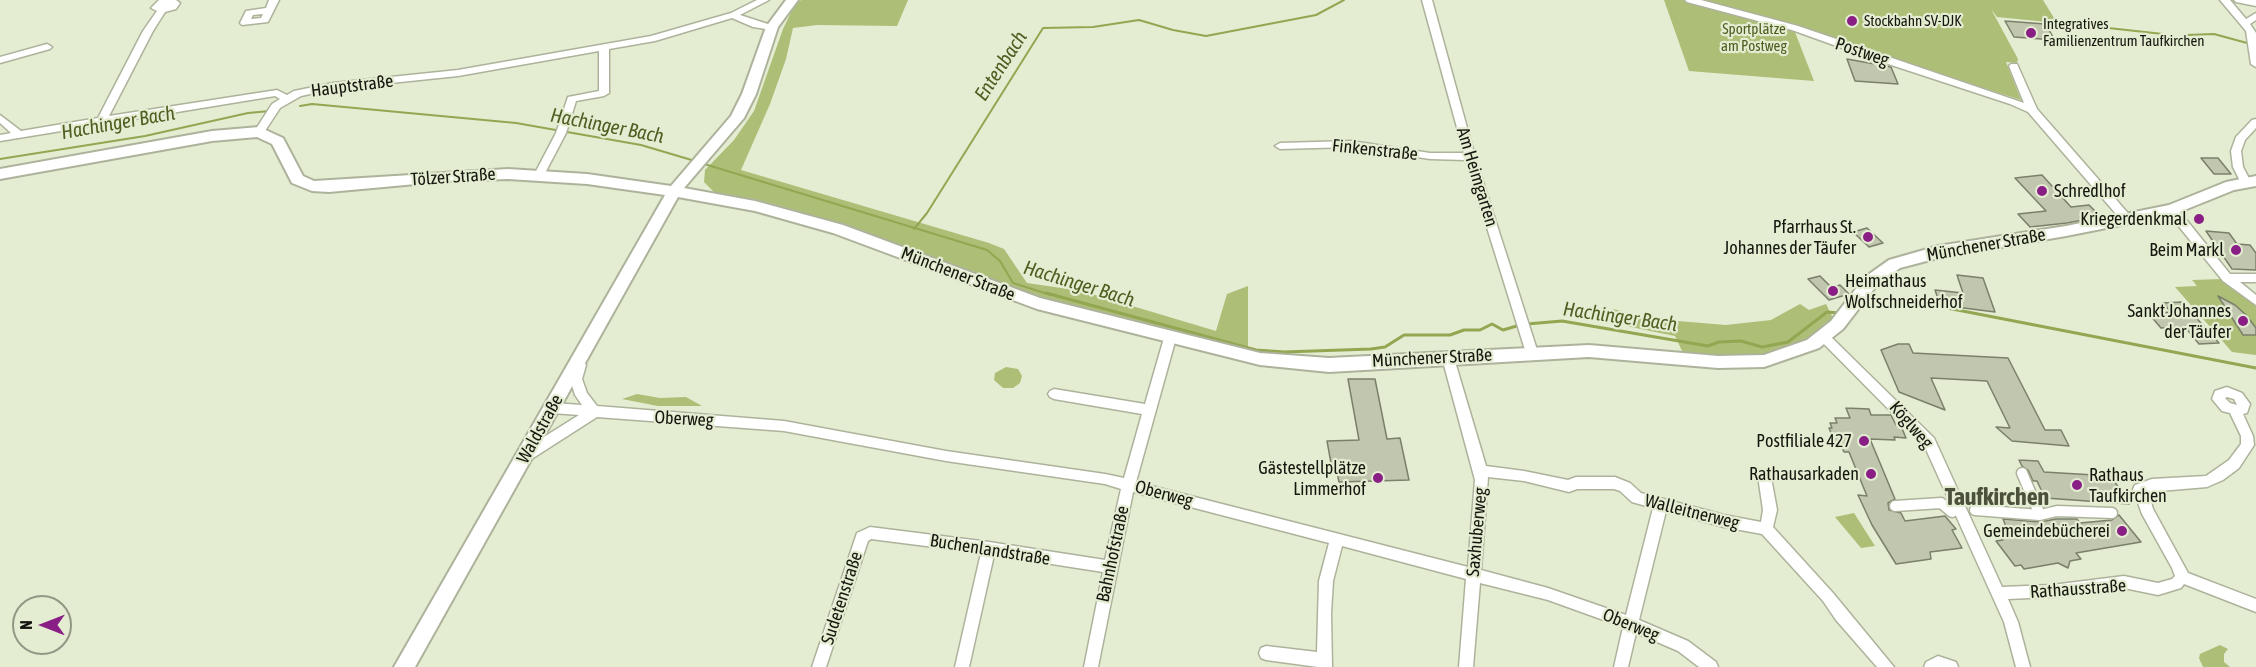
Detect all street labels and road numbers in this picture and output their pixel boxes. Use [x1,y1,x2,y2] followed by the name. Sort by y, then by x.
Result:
[1832,33,1892,71] street label: Postweg
[310,70,394,102] street label: Hauptstraße
[1452,125,1502,229] street label: Am Heimgarten
[1331,135,1419,165] street label: Finkenstraße
[410,163,496,191] street label: Tölzer Straße
[1925,224,2047,266] street label: Münchener Straße
[898,242,1018,306] street label: Münchener Straße
[1371,344,1493,372] street label: Münchener Straße
[512,391,568,467] street label: Waldstraße
[1885,397,1937,453] street label: Köglweg
[654,407,714,431] street label: Oberweg
[1133,476,1195,512] street label: Oberweg
[1462,487,1492,577] street label: Saxhuberweg
[1643,490,1741,534] street label: Walleitnerweg
[1092,504,1134,604] street label: Bahnhofstraße
[928,530,1052,570] street label: Buchenlandstraße
[817,549,867,647] street label: Sudetenstraße
[2029,575,2127,603] street label: Rathausstraße
[1600,604,1662,646] street label: Oberweg

